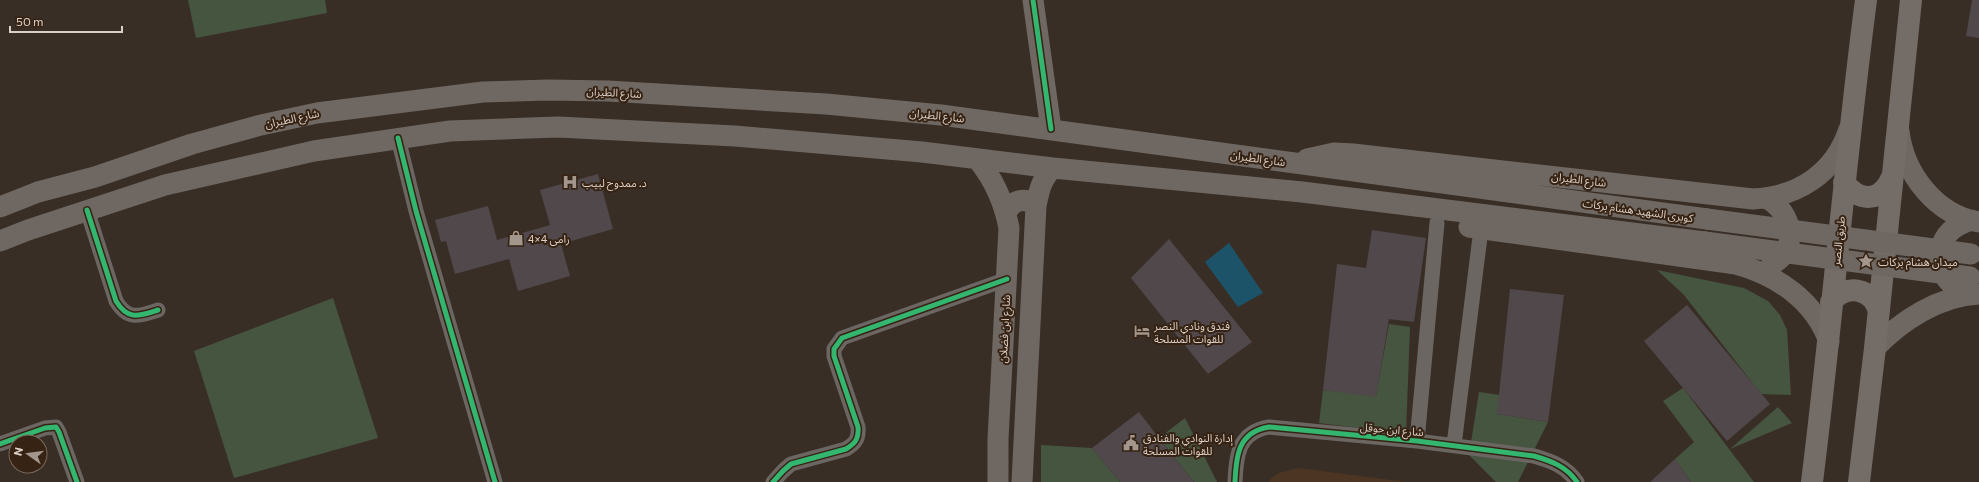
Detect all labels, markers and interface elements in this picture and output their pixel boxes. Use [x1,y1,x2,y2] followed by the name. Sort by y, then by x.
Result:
[10,8,122,34] scale bar
[16,14,44,28] text: 50 m
[586,84,642,102] street label: شارع الطيران
[264,106,321,132] street label: شارع الطيران
[909,106,965,126] street label: شارع الطيران
[1229,148,1287,170] street label: شارع الطيران
[1551,169,1608,191] street label: شارع الطيران
[561,173,579,191] hospital icon: د. ممدوح لبيب
[582,176,647,191] place label: د. ممدوح لبيب
[1581,196,1695,226] street label: كوبرى الشهيد هشام بركات
[1829,216,1848,268] street label: طريق النصر
[507,229,525,247] shop icon: رامى 4×4
[528,232,570,246] place label: رامى 4×4
[1857,252,1875,270] place icon: ميدان هشام بركات
[1878,255,1958,270] place label: ميدان هشام بركات
[996,294,1014,364] street label: شارع ابن فضلان
[1153,319,1230,346] place label: فندق ونادي النصر للقوات المسلحة
[1133,322,1151,340] hotel icon: فندق ونادي النصر للقوات المسلحة
[1359,420,1425,440] street label: شارع ابن حوقل
[1143,431,1234,458] place label: إدارة النوادي والفنادق للقوات المسلحة
[8,434,48,474] north arrow
[1122,434,1140,452] public building icon: إدارة النوادي والفنادق للقوات المسلحة
[11,446,25,457] text: N

